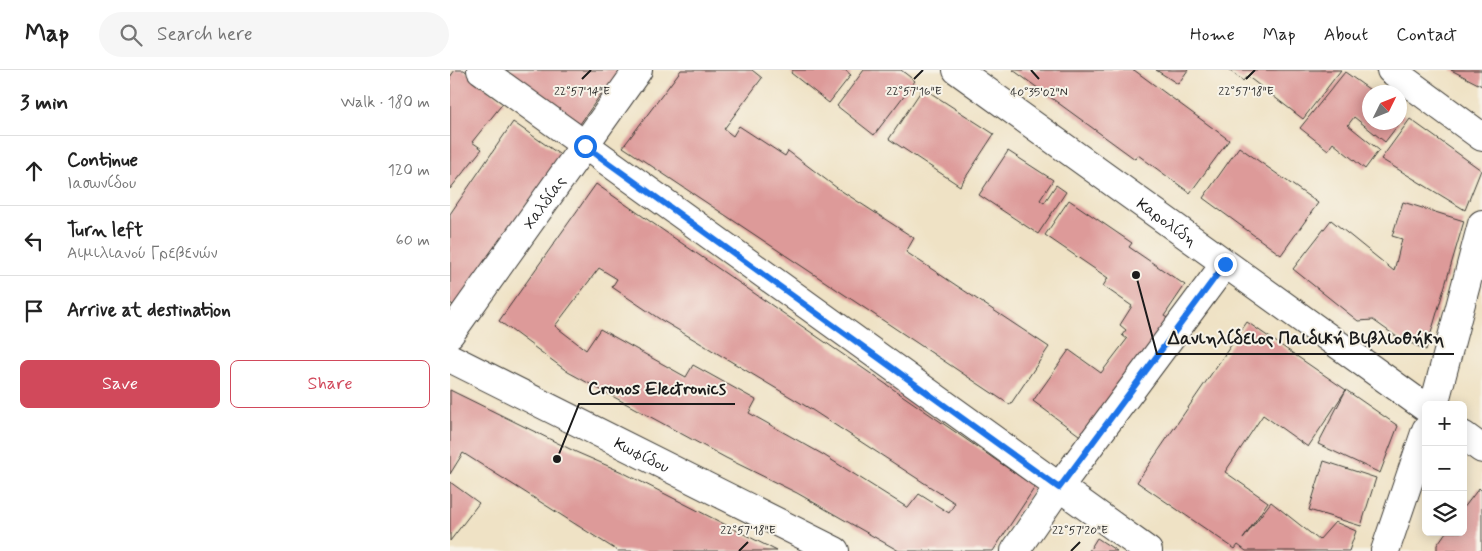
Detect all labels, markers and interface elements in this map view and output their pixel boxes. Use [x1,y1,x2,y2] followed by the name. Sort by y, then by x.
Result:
[99,12,449,57] search box
[25,19,69,50] text: Map
[117,21,145,49] icon: search
[157,22,253,47] text: Search here
[1190,23,1235,47] text: Home
[1263,23,1296,47] text: Map
[1324,23,1368,47] text: About
[1396,23,1457,47] text: Contact
[554,84,610,100] text: 22°57'14"E
[886,84,942,100] text: 22°57'16"E
[1218,84,1274,100] text: 22°57'18"E
[1010,85,1068,101] text: 40°35'02"N
[1362,85,1407,130] north arrow
[20,89,68,117] text: 3 min
[341,92,430,113] text: Walk · 180 m
[574,135,597,158] route start
[67,148,138,173] text: Continue
[20,157,48,185] icon: ahead
[388,160,430,181] text: 120 m
[519,172,571,234] street label: Χαλδίας
[67,173,136,194] text: Ιασωνίδου
[1132,194,1201,251] street label: Καρολίδη
[67,218,143,243] text: Turn left
[20,227,48,255] icon: left
[396,230,430,251] text: 60 m
[67,243,218,264] text: Αιμιλιανού Γρεβενών
[1214,253,1237,276] route end
[20,297,48,325] icon: arrive
[67,298,231,323] text: Arrive at destination
[1157,321,1454,354] callout: Δανιηλίδειος Παιδική Βιβλιοθήκη
[1167,327,1445,351] text: Δανιηλίδειος Παιδική Βιβλιοθήκη
[20,360,220,408] button: Save
[230,360,430,408] button: Share
[579,371,735,404] callout: Cronos Electronics
[588,377,726,401] text: Cronos Electronics
[1422,401,1467,536] map controls
[1422,401,1467,446] button: +
[610,433,673,478] street label: Κωφίδου
[1422,446,1467,491] button: −
[1422,491,1467,536] button: layers
[720,523,776,539] text: 22°57'18"E
[1052,523,1108,539] text: 22°57'20"E

